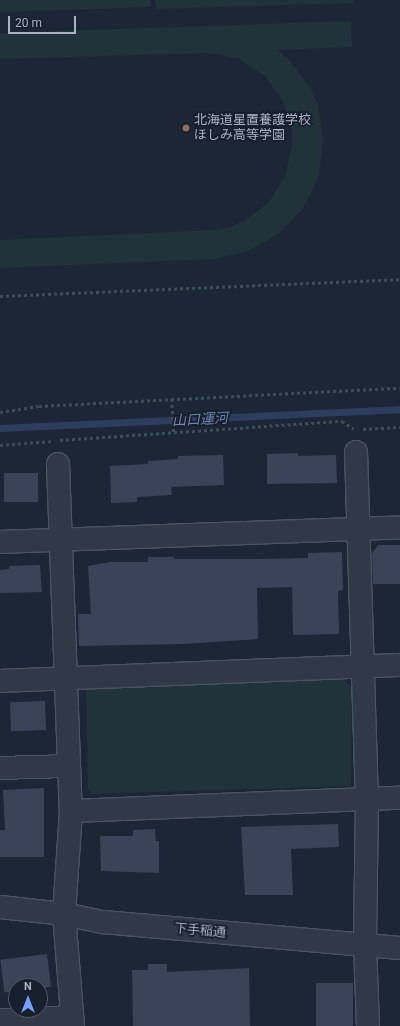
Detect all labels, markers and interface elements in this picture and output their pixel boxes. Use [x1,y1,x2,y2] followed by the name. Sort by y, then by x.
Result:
[10,8,78,34] scale bar
[15,16,42,30] text: 20 m
[194,113,311,144] place label: 北海道星置養護学校 ほしみ高等学園
[181,123,191,133] marker: 北海道星置養護学校 ほしみ高等学園
[172,409,228,429] water label: 山口運河
[173,921,227,941] street label: 下手稲通
[8,978,48,1018] north arrow
[24,980,32,993] text: N

